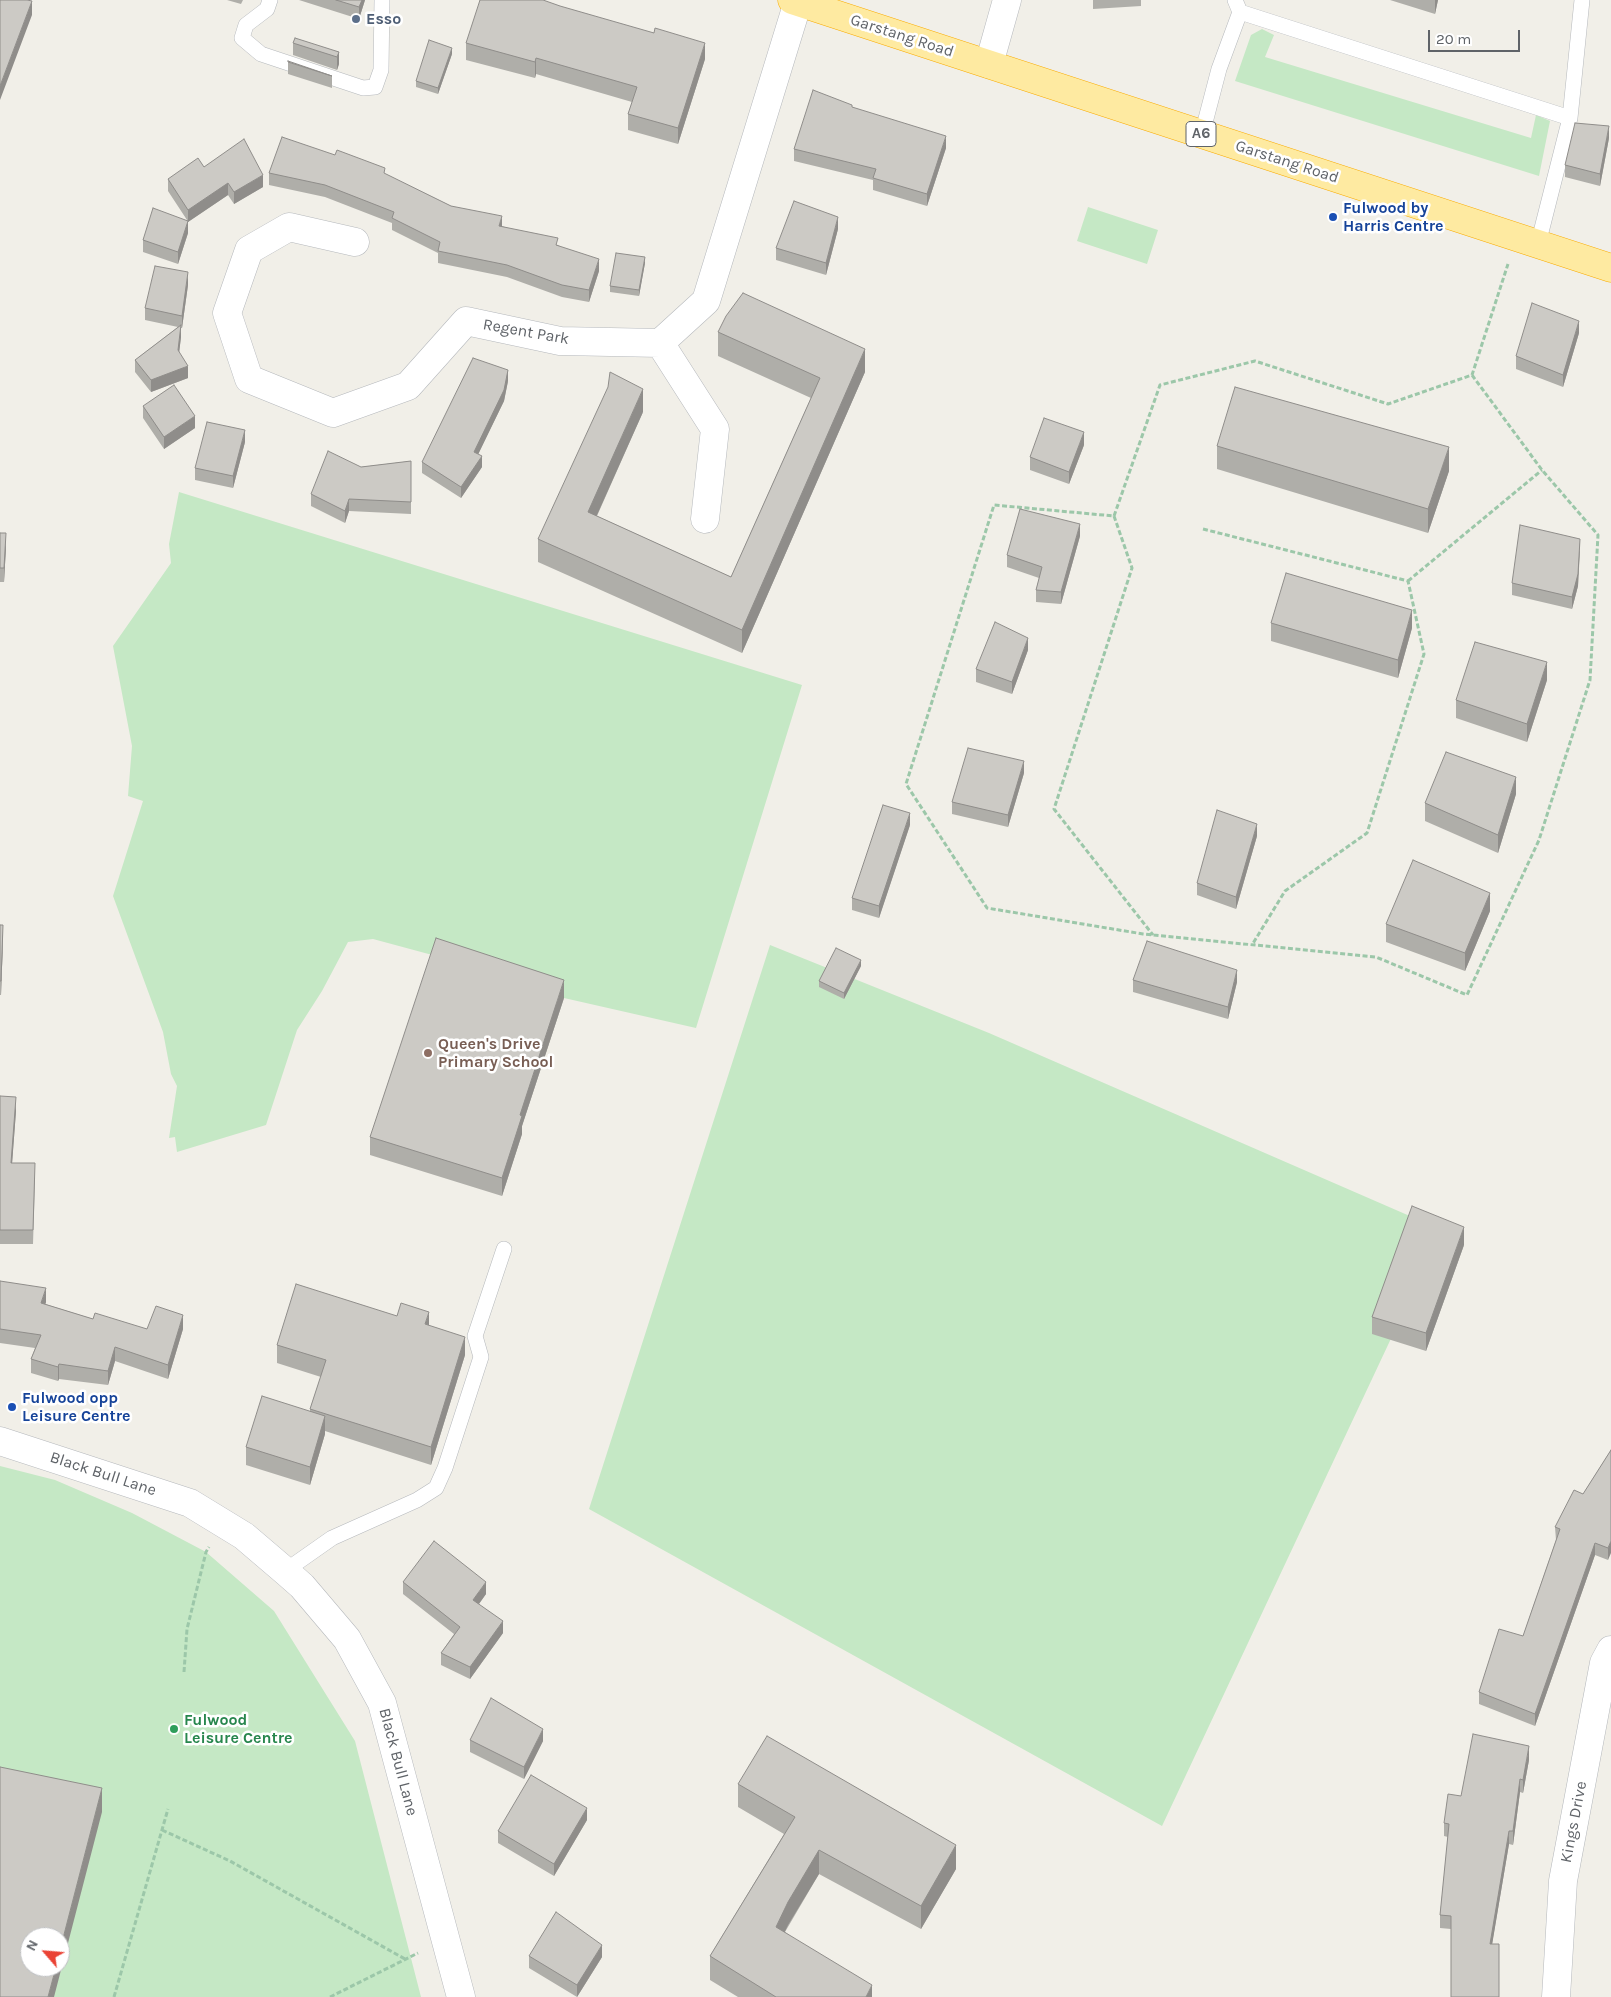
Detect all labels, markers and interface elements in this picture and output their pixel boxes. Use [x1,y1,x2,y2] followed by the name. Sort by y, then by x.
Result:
[366,9,401,29] place label: Esso
[848,10,956,62] street label: Garstang Road
[350,13,362,25] marker: Esso
[1431,20,1524,52] scale bar
[1436,30,1471,48] text: 20 m
[1186,122,1216,146] road number: A6
[1233,136,1341,188] street label: Garstang Road
[1343,198,1444,236] place label: Fulwood by Harris Centre
[1327,211,1339,223] marker: Fulwood by Harris Centre
[481,315,571,349] street label: Regent Park
[438,1034,553,1072] place label: Queen's Drive Primary School
[422,1047,434,1059] marker: Queen's Drive Primary School
[22,1388,131,1426] place label: Fulwood opp Leisure Centre
[6,1401,18,1413] marker: Fulwood opp Leisure Centre
[47,1448,159,1500] street label: Black Bull Lane
[374,1706,422,1818] street label: Black Bull Lane
[184,1710,293,1748] place label: Fulwood Leisure Centre
[168,1723,180,1735] marker: Fulwood Leisure Centre
[1557,1780,1591,1864] street label: Kings Drive
[20,1927,70,1977] north arrow
[22,1937,42,1954] text: N

